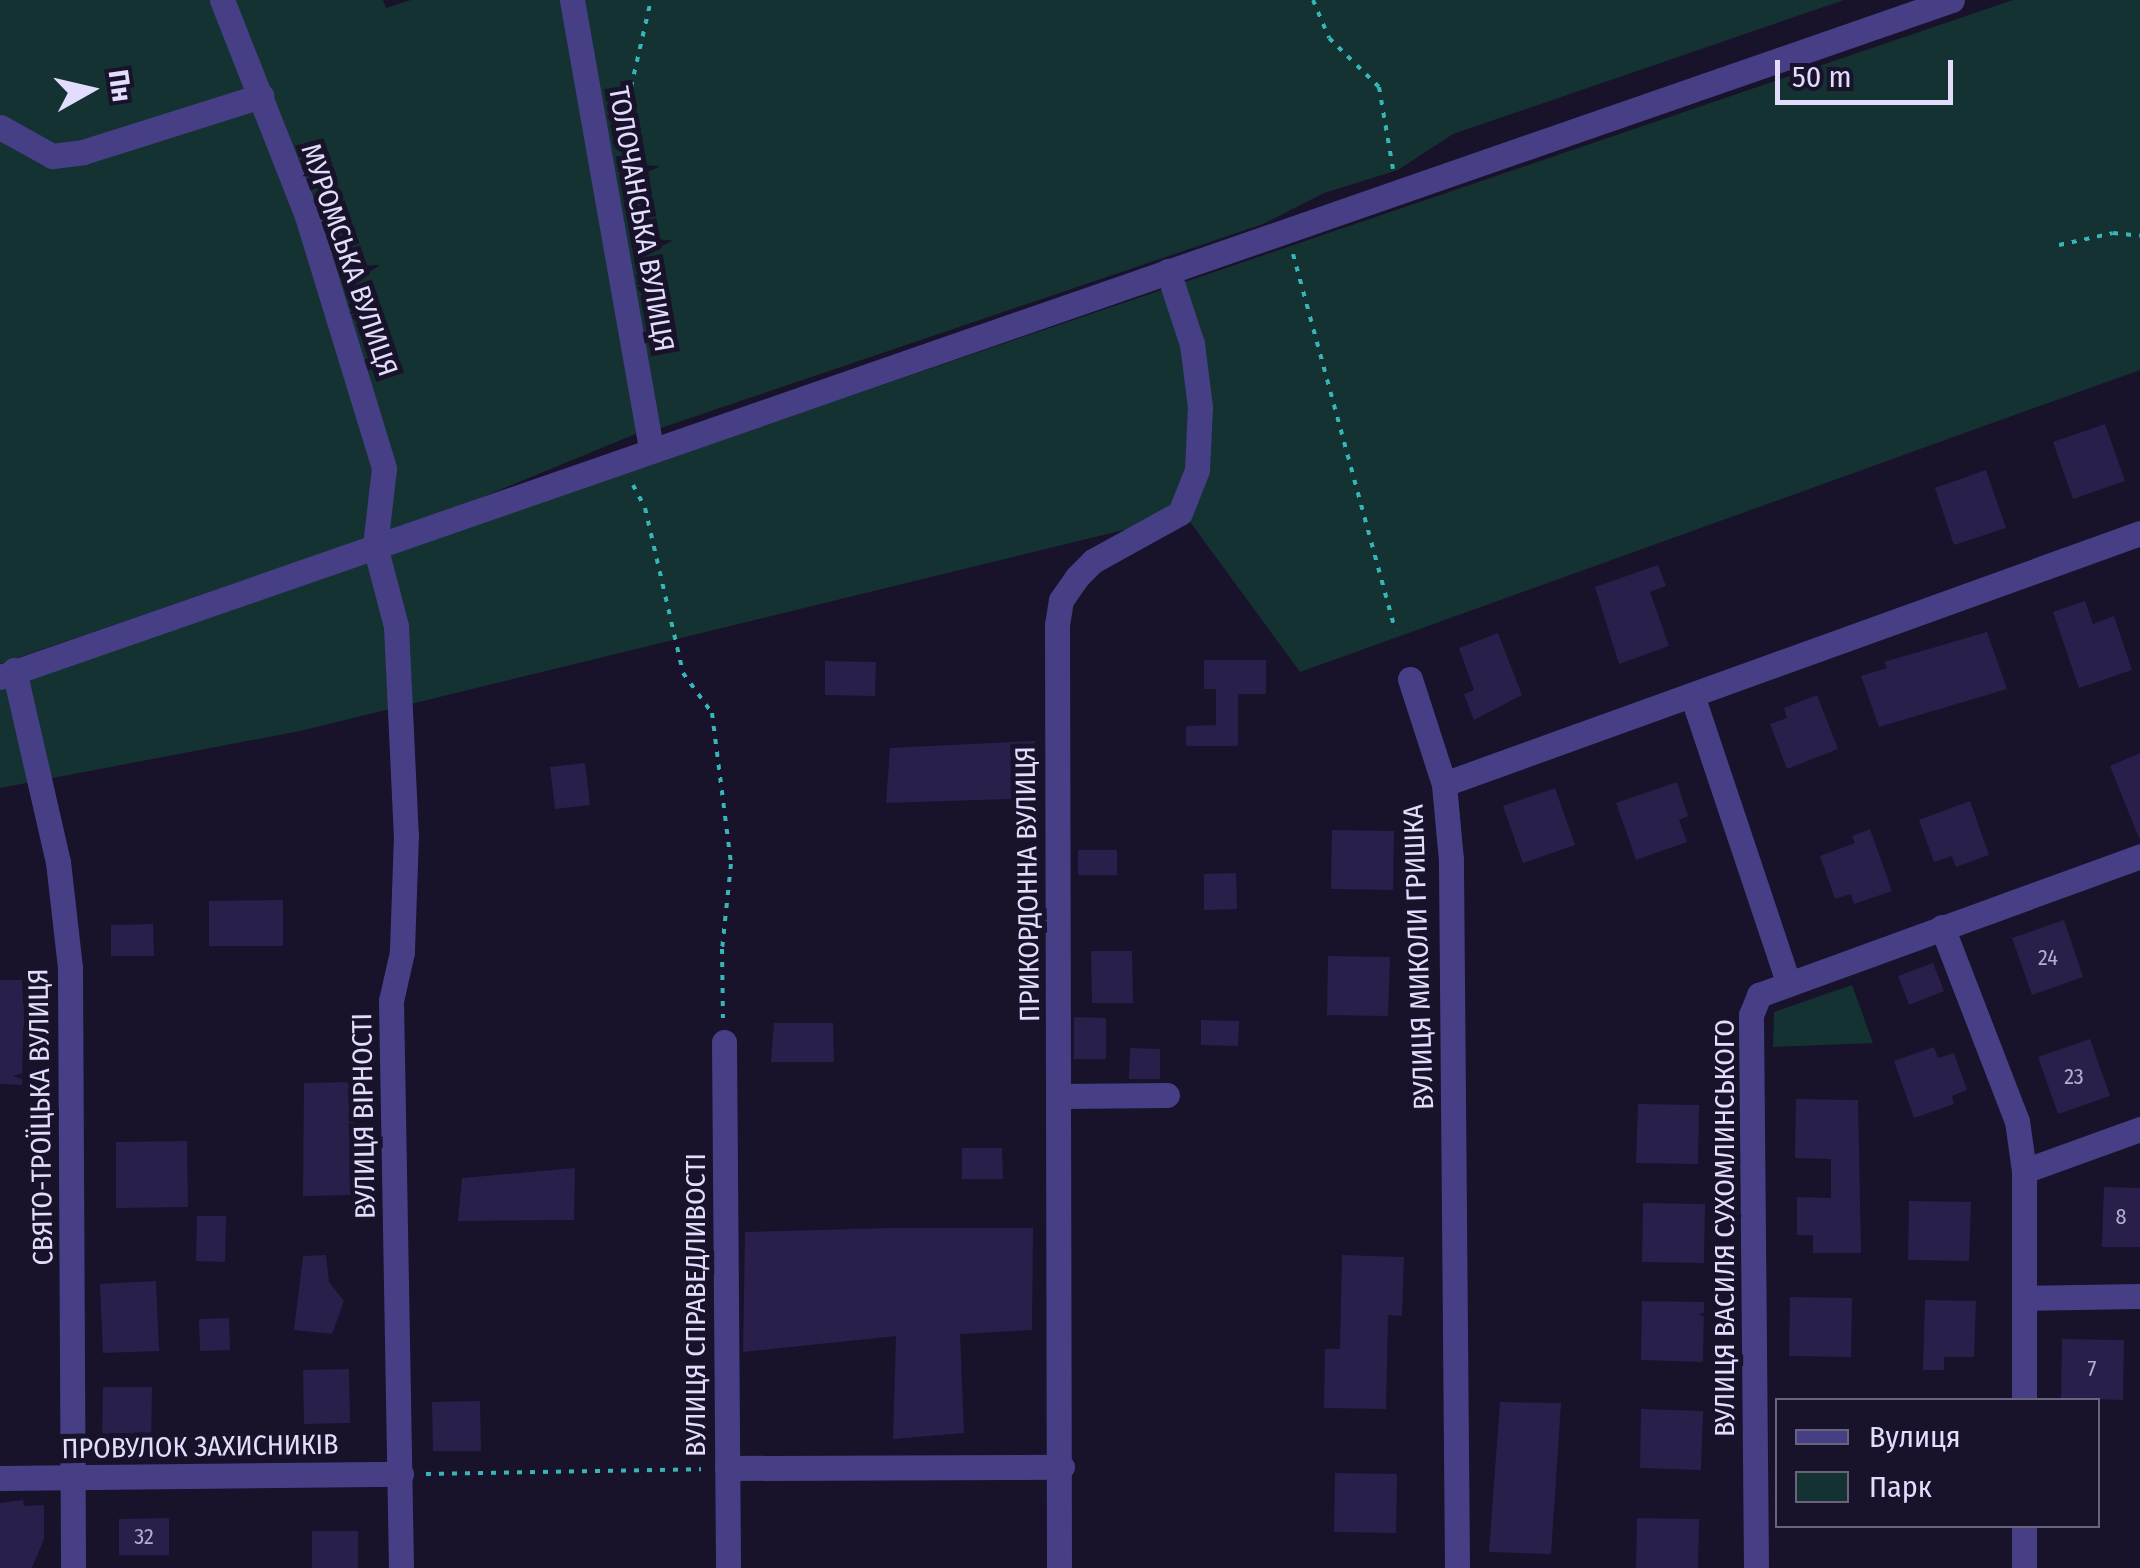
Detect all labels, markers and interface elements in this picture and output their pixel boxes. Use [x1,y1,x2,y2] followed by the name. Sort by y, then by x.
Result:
[40,40,140,140] north arrow
[1780,40,1958,102] scale bar
[1792,59,1852,95] text: 50 m
[102,68,139,104] text: Пн
[601,84,681,354] street label: ТОЛОЧАНСЬКА ВУЛИЦЯ
[293,139,405,381] street label: МУРОМСЬКА ВУЛИЦЯ
[1009,746,1047,1022] street label: ПРИКОРДОННА ВУЛИЦЯ
[1397,804,1441,1110] street label: ВУЛИЦЯ МИКОЛИ ГРИШКА
[2038,945,2058,971] house number: 24
[22,968,60,1266] street label: СВЯТО-ТРОЇЦЬКА ВУЛИЦЯ
[345,1013,383,1219] street label: ВУЛИЦЯ ВІРНОСТІ
[1708,1019,1742,1437] street label: ВУЛИЦЯ ВАСИЛЯ СУХОМЛИНСЬКОГО
[2064,1064,2084,1090] house number: 23
[679,1153,713,1457] street label: ВУЛИЦЯ СПРАВЕДЛИВОСТІ
[2116,1204,2126,1230] house number: 8
[2088,1356,2096,1382] house number: 7
[1775,1398,2100,1528] legend
[1869,1419,1961,1455] text: Вулиця
[61,1428,339,1466] street label: ПРОВУЛОК ЗАХИСНИКІВ
[1869,1469,1932,1505] text: Парк
[134,1524,154,1550] house number: 32

